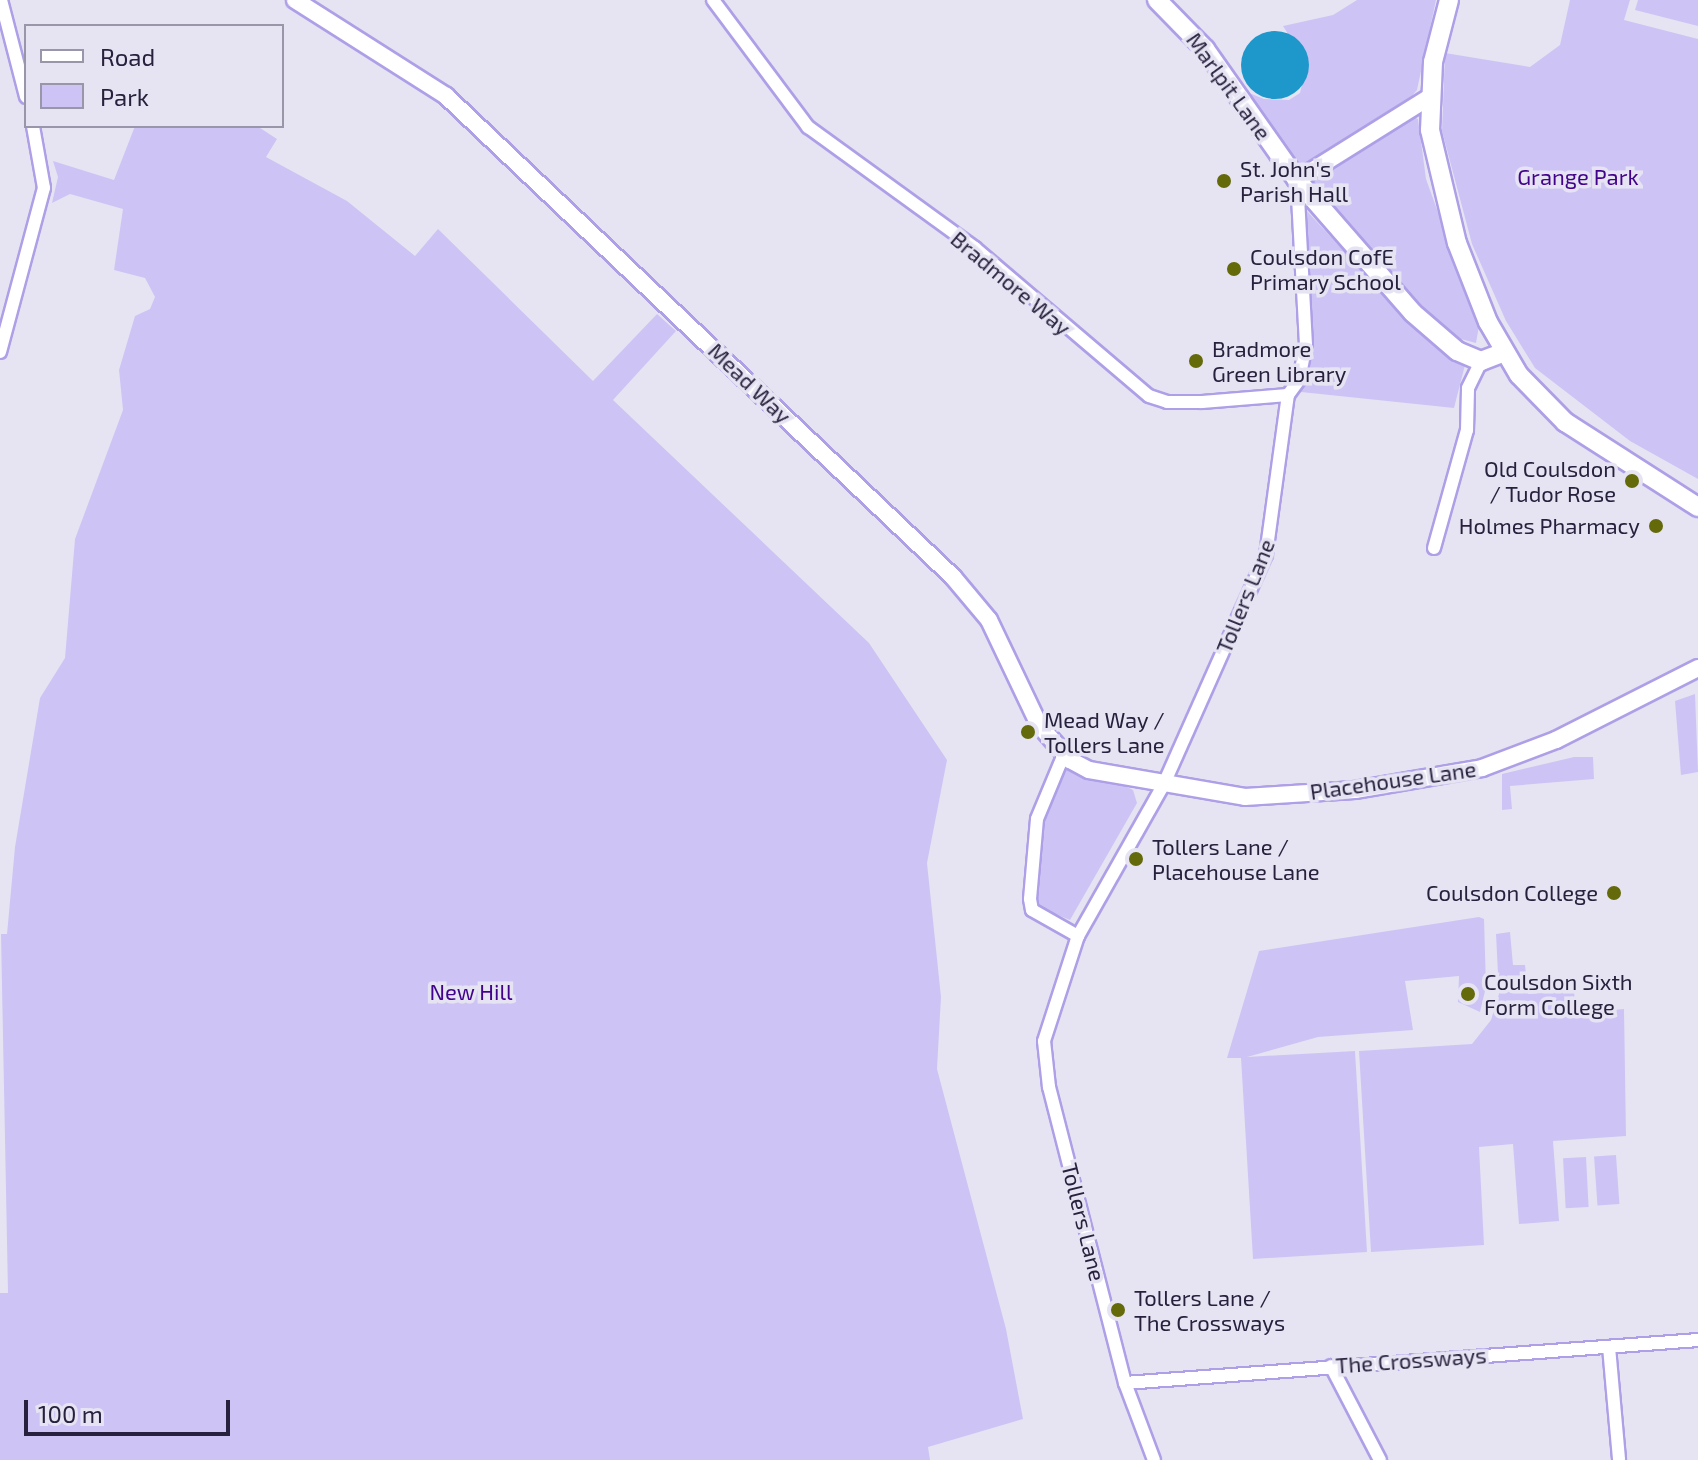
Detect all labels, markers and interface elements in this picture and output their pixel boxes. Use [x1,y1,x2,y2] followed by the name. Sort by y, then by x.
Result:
[24,24,284,128] legend
[1181,27,1277,145] street label: Marlpit Lane
[100,42,155,71] text: Road
[100,82,149,111] text: Park
[1240,155,1348,206] place label: St. John's Parish Hall
[1517,164,1639,190] park label: Grange Park
[1215,172,1233,190] marker: St. John's Parish Hall
[946,225,1076,341] street label: Bradmore Way
[1250,243,1401,294] place label: Coulsdon CofE Primary School
[1225,260,1243,278] marker: Coulsdon CofE Primary School
[1212,335,1346,386] place label: Bradmore Green Library
[703,337,797,429] street label: Mead Way
[1187,352,1205,370] marker: Bradmore Green Library
[1484,455,1616,506] place label: Old Coulsdon / Tudor Rose
[1623,472,1641,490] marker: Old Coulsdon / Tudor Rose
[1459,513,1640,539] place label: Holmes Pharmacy
[1647,517,1665,535] marker: Holmes Pharmacy
[1210,535,1280,657] street label: Tollers Lane
[1044,706,1165,758] place label: Mead Way / Tollers Lane
[1019,723,1037,741] marker: Mead Way / Tollers Lane
[1308,755,1478,805] street label: Placehouse Lane
[1152,833,1320,884] place label: Tollers Lane / Placehouse Lane
[1127,850,1145,868] marker: Tollers Lane / Placehouse Lane
[1426,880,1598,906] place label: Coulsdon College
[1605,884,1623,902] marker: Coulsdon College
[1484,968,1633,1020] place label: Coulsdon Sixth Form College
[429,979,513,1005] park label: New Hill
[1459,985,1477,1003] marker: Coulsdon Sixth Form College
[1057,1160,1111,1284] street label: Tollers Lane
[1134,1284,1285,1336] place label: Tollers Lane / The Crossways
[1109,1301,1127,1319] marker: Tollers Lane / The Crossways
[1335,1342,1487,1378] street label: The Crossways
[28,1384,234,1434] scale bar
[38,1399,103,1428] text: 100 m

